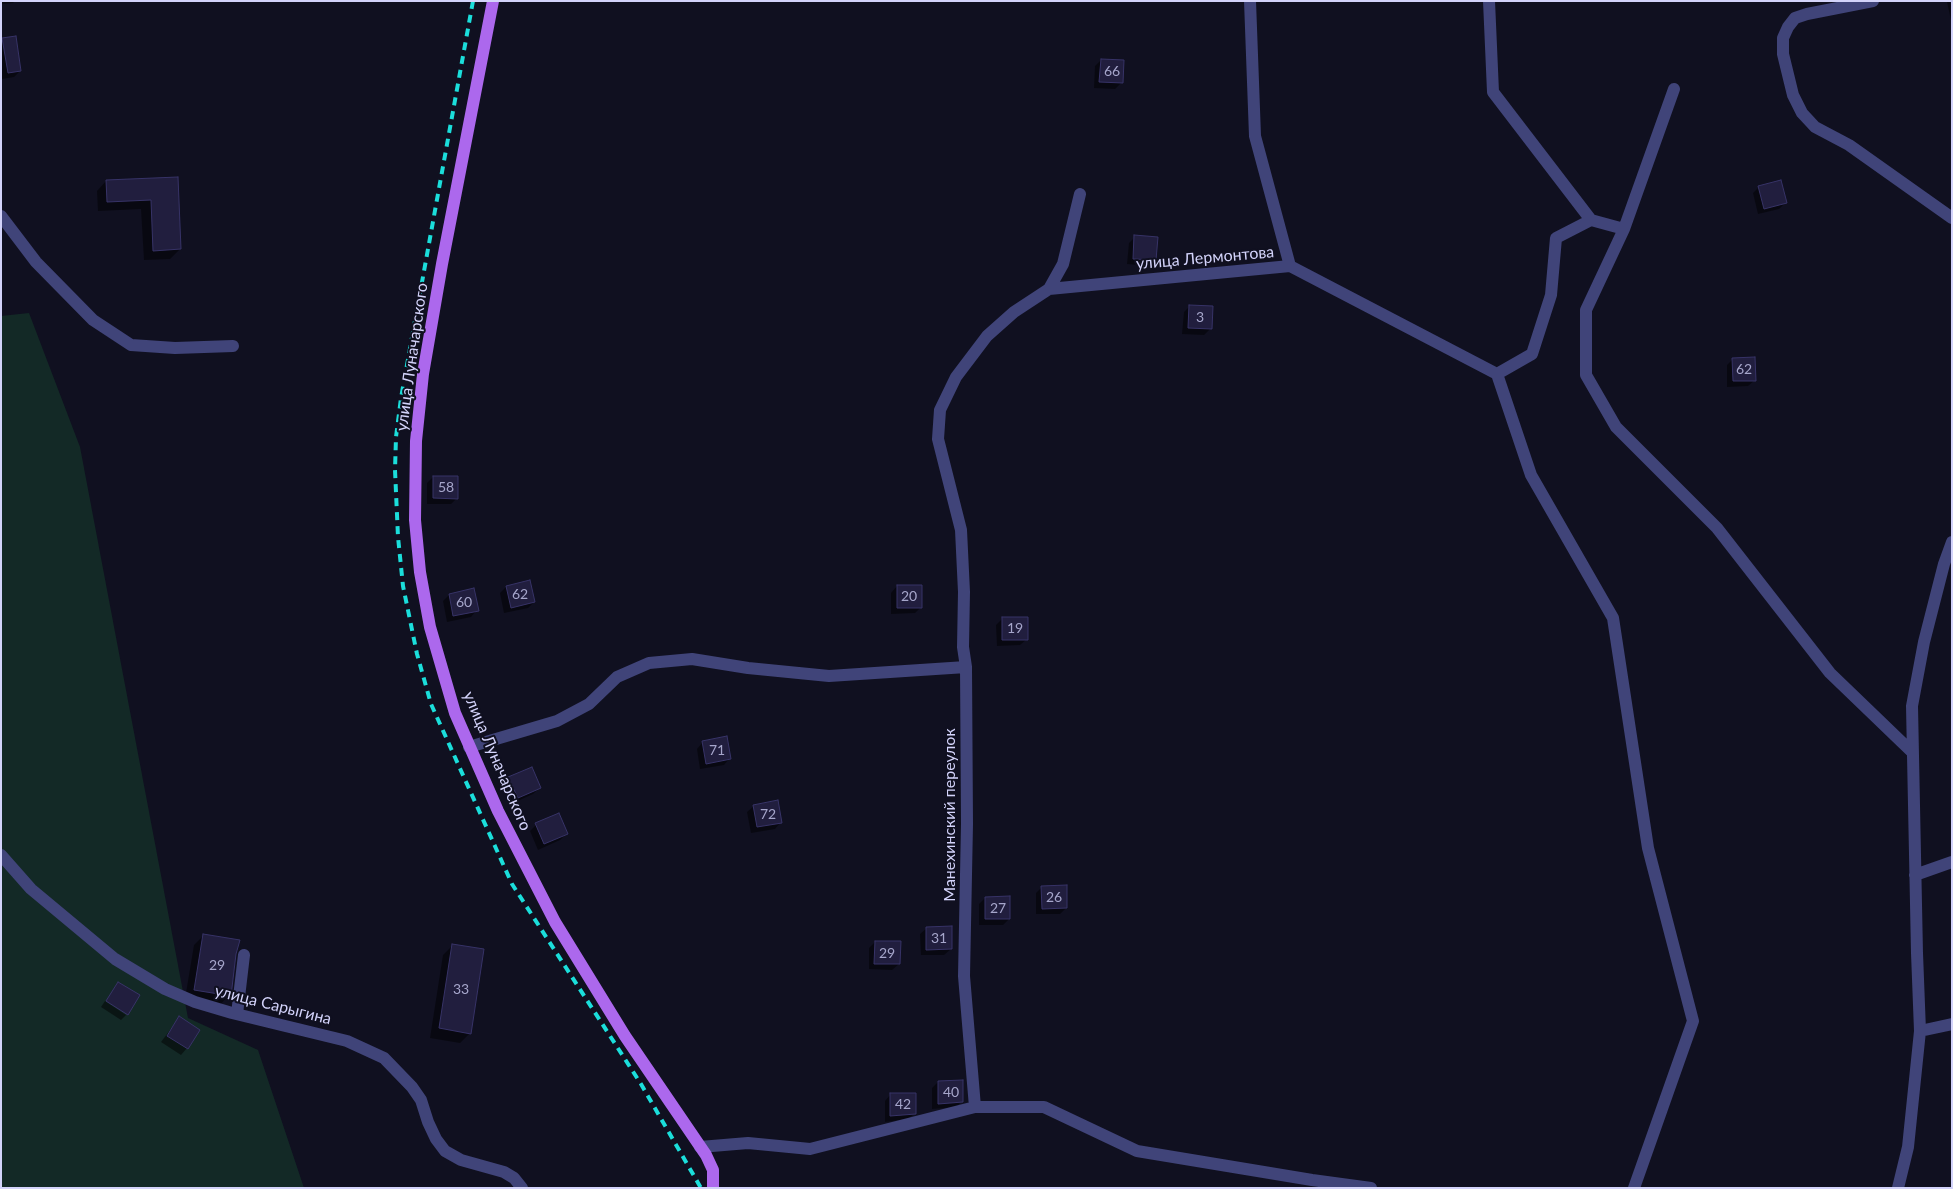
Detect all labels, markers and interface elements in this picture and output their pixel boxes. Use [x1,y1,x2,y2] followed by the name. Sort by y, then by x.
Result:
[1104,63,1120,79] house number: 66
[1135,242,1275,274] street label: улица Лермонтова
[392,282,432,432] street label: улица Луначарского
[1196,309,1204,325] house number: 3
[1736,361,1752,377] house number: 62
[438,479,454,495] house number: 58
[512,586,528,602] house number: 62
[901,588,917,604] house number: 20
[456,594,472,610] house number: 60
[1007,620,1023,636] house number: 19
[459,688,535,834] street label: улица Луначарского
[940,728,960,902] street label: Манехинский переулок
[709,742,725,758] house number: 71
[760,806,776,822] house number: 72
[1046,889,1062,905] house number: 26
[990,900,1006,916] house number: 27
[931,930,947,946] house number: 31
[879,945,895,961] house number: 29
[209,957,225,973] house number: 29
[213,981,333,1029] street label: улица Сарыгина
[453,981,469,997] house number: 33
[943,1084,959,1100] house number: 40
[895,1096,911,1112] house number: 42

